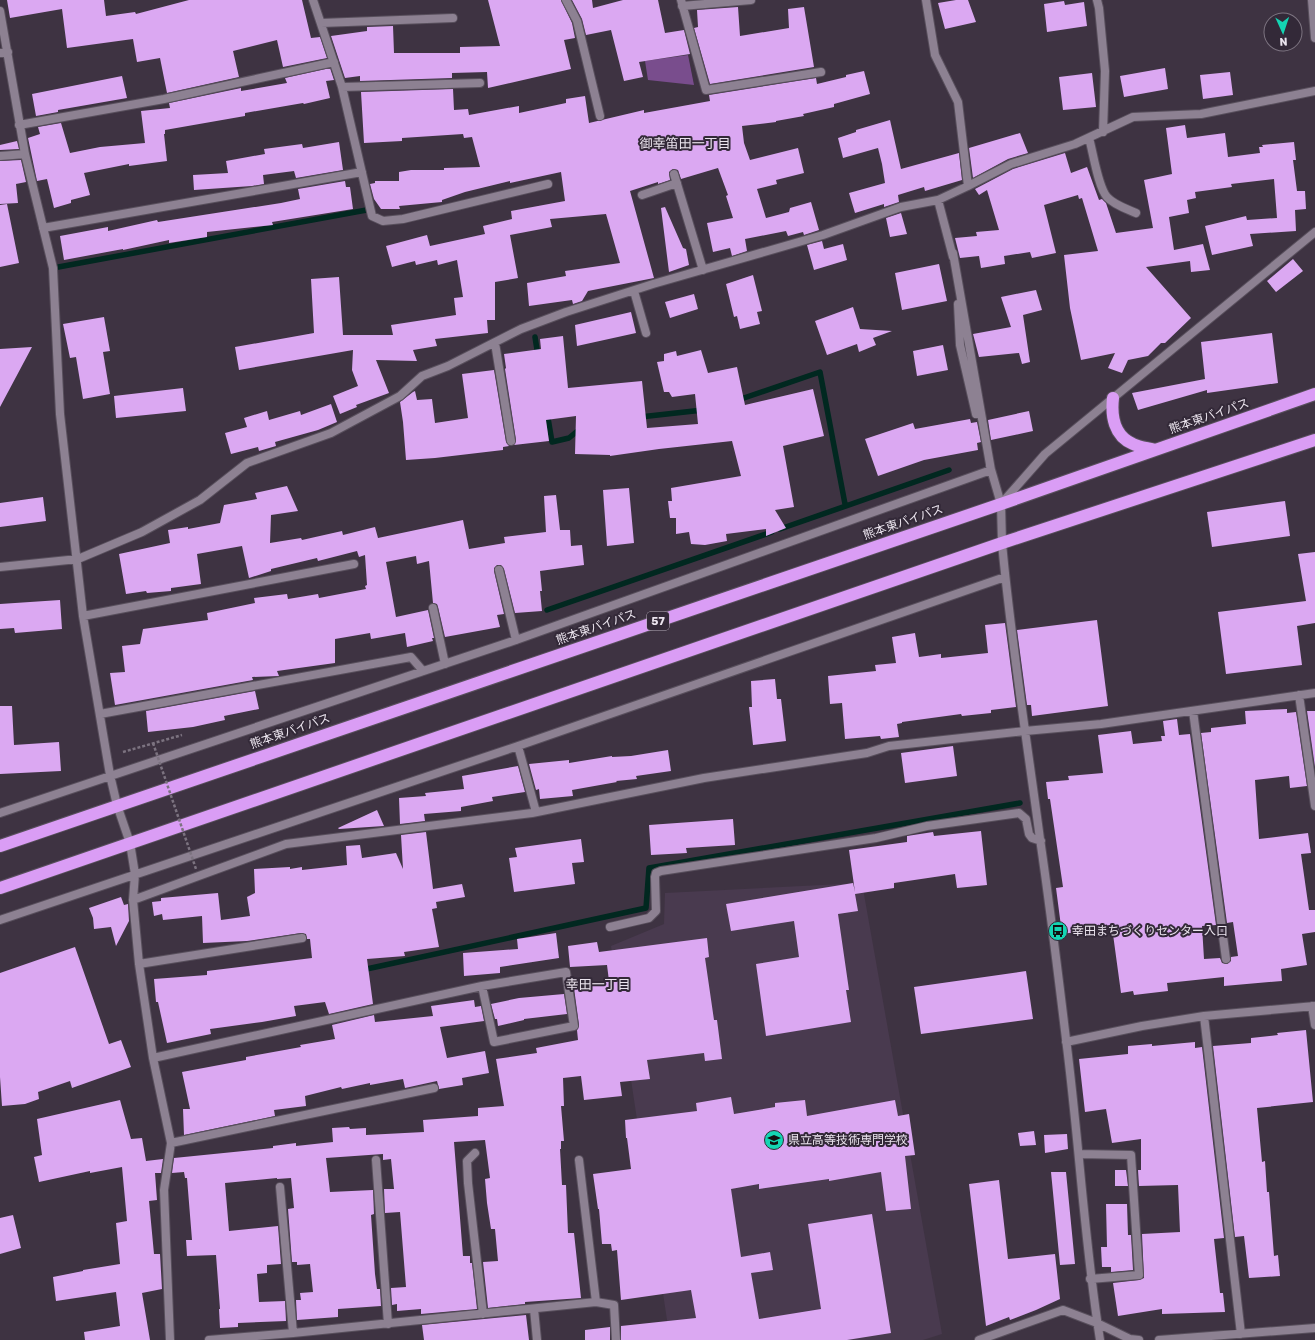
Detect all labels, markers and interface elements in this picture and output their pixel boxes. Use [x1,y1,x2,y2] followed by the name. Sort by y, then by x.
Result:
[1263,12,1303,52] north arrow
[1279,35,1288,48] text: N
[639,136,731,151] district label: 御幸笛田一丁目
[1167,396,1251,436] street label: 熊本東バイパス
[861,502,945,542] street label: 熊本東バイパス
[554,607,638,647] street label: 熊本東バイパス
[647,612,669,630] road number: 57
[248,711,332,751] street label: 熊本東バイパス
[1047,920,1069,942] bus stop icon: 幸田まちづくりセンター入口
[1072,924,1228,938] place label: 幸田まちづくりセンター入口
[565,977,631,992] district label: 幸田一丁目
[763,1129,785,1151] school or university icon: 県立高等技術専門学校
[788,1133,908,1147] place label: 県立高等技術専門学校

